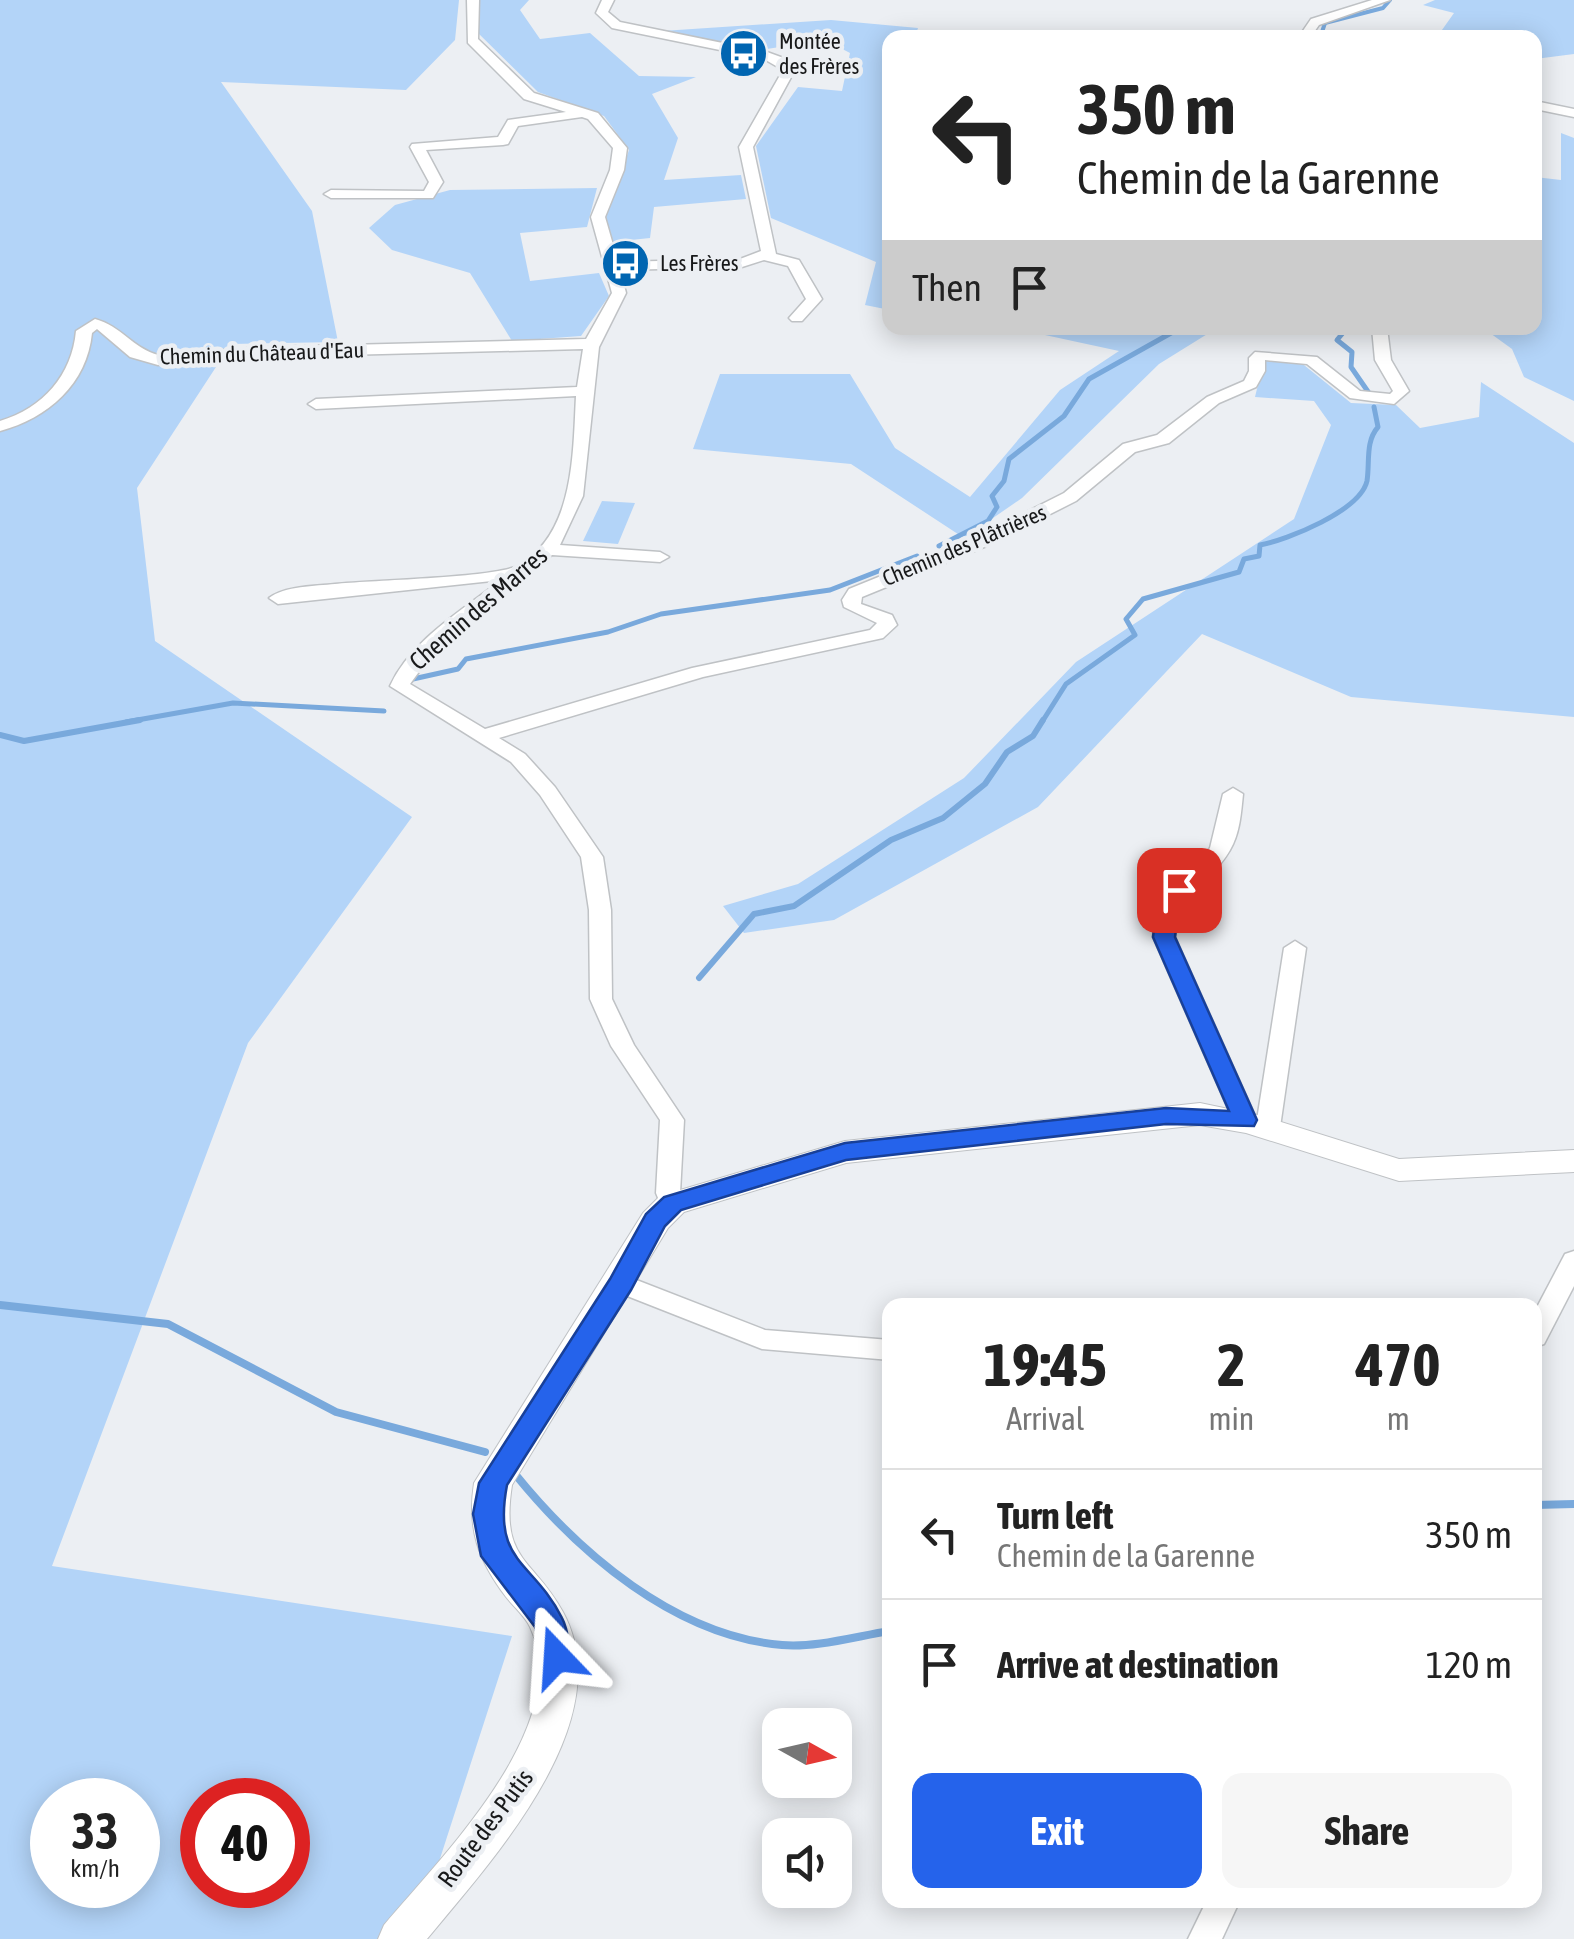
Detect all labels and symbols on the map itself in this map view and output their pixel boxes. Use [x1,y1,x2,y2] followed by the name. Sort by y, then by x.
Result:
[718,28,770,80] bus stop icon: Montée des Frères
[779,28,860,79] place label: Montée des Frères
[599,237,651,289] bus stop icon: Les Frères
[660,250,739,276] place label: Les Frères
[159,336,365,370] street label: Chemin du Château d'Eau
[878,499,1050,591] street label: Chemin des Plâtrières
[404,541,553,675] street label: Chemin des Marres
[1137,848,1222,933] pin
[505,1605,609,1709] position arrow
[762,1708,852,1798] north arrow
[432,1764,538,1892] street label: Route des Putis
[180,1778,310,1908] speed limit sign: 40

